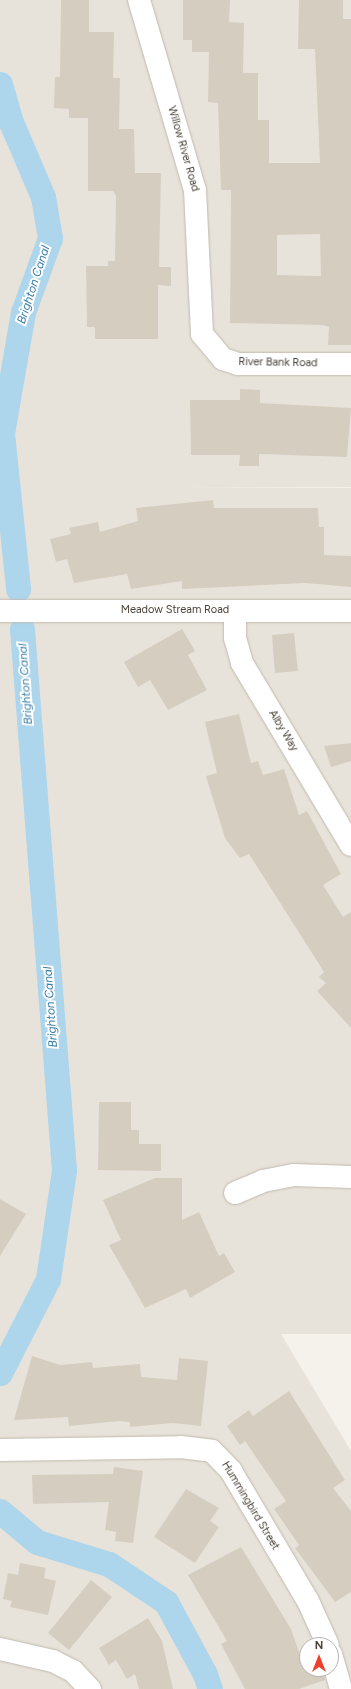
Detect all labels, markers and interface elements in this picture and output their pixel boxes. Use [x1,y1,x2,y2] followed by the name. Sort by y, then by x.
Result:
[164,105,202,193] street label: Willow River Road
[15,244,53,326] water label: Brighton Canal
[238,356,318,370] street label: River Bank Road
[121,603,229,617] street label: Meadow Stream Road
[16,643,36,725] water label: Brighton Canal
[265,708,301,754] street label: Alby Way
[41,966,61,1048] water label: Brighton Canal
[218,1459,282,1553] street label: Hummingbird Street
[299,1637,339,1677] north arrow
[315,1639,323,1652] text: N

